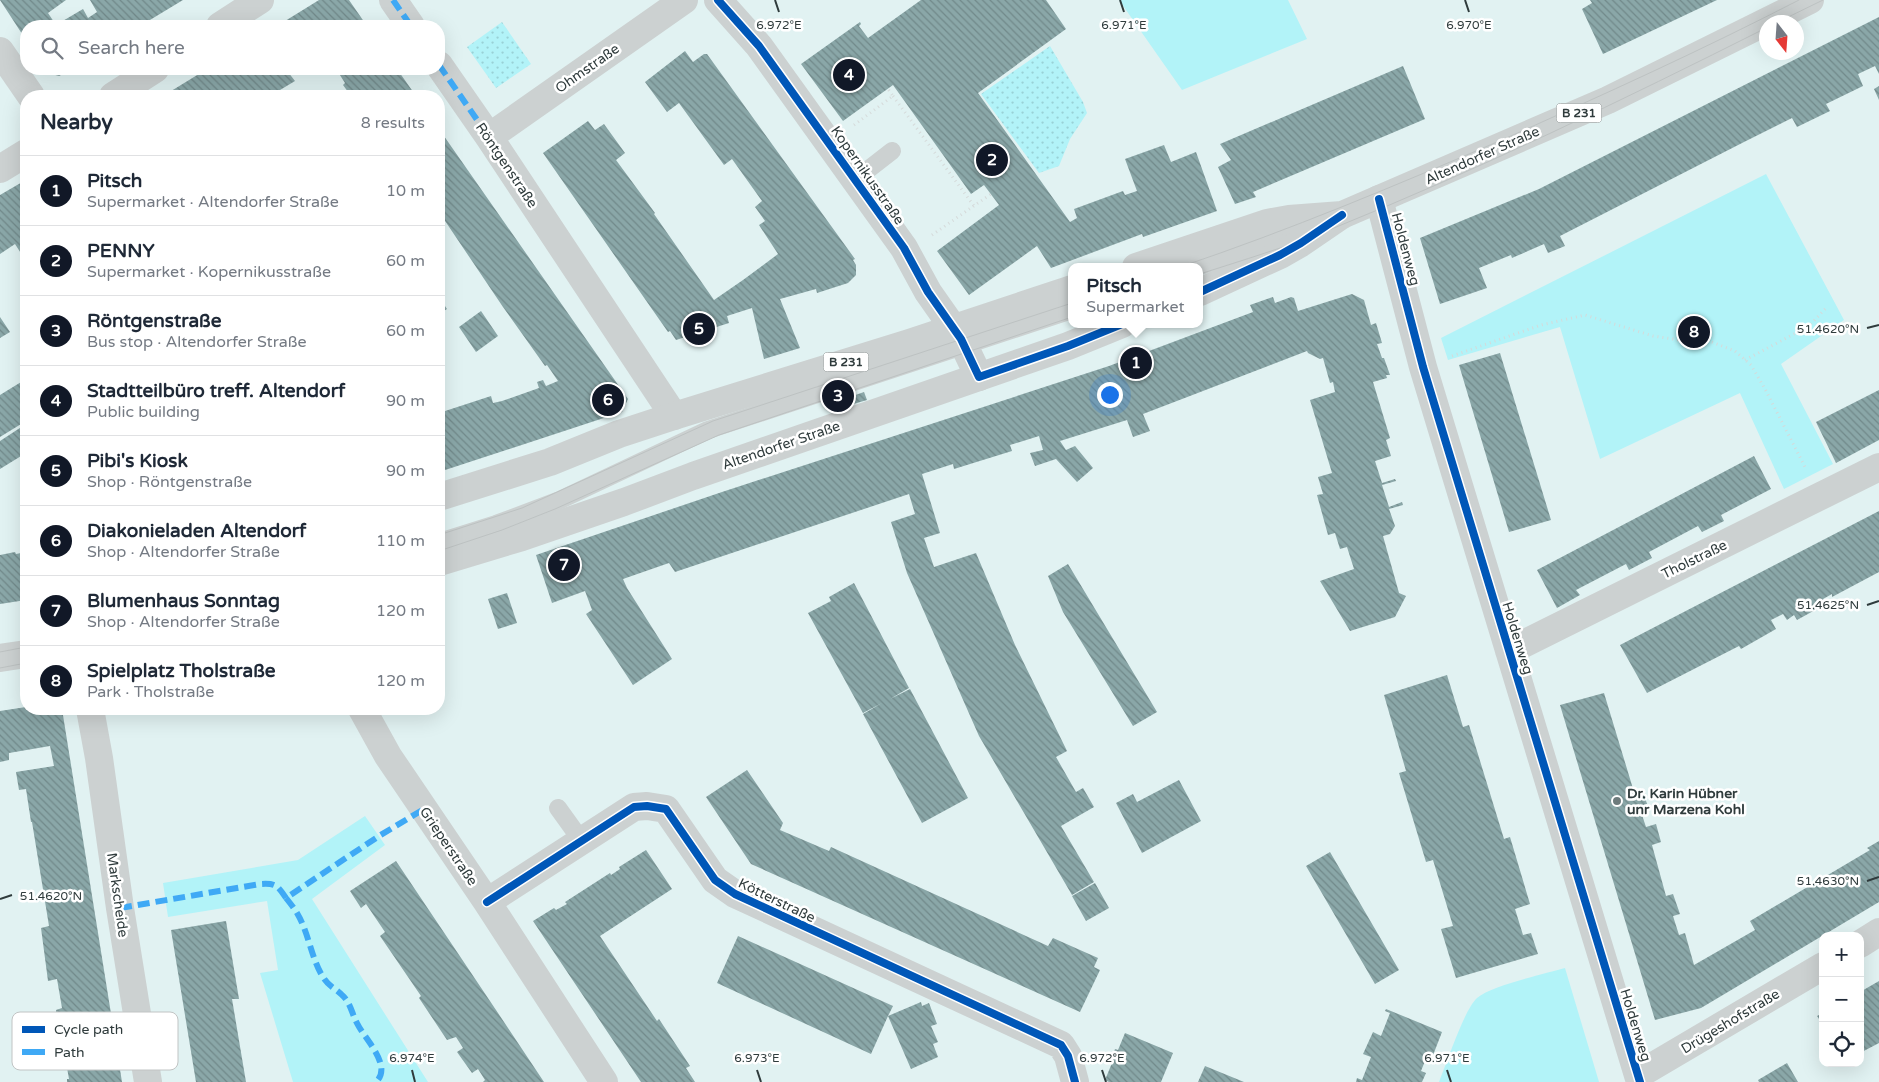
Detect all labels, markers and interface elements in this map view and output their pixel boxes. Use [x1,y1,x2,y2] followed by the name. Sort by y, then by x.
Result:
[1759,15,1804,60] north arrow
[756,18,802,32] text: 6.972°E
[1101,18,1147,32] text: 6.971°E
[1446,18,1492,32] text: 6.970°E
[20,20,445,75] search box
[38,34,66,62] icon: search
[78,37,185,59] text: Search here
[552,40,623,97] street label: Ohmstraße
[833,56,865,94] pin: 4
[1556,104,1602,122] road number: B 231
[40,110,113,135] text: Nearby
[361,113,425,133] text: 8 results
[472,119,541,211] street label: Röntgenstraße
[827,123,908,228] street label: Kopernikusstraße
[1422,123,1542,188] street label: Altendorfer Straße
[976,141,1008,179] pin: 2
[87,170,142,192] text: Pitsch
[51,181,61,201] text: 1
[386,181,425,201] text: 10 m
[87,192,339,212] text: Supermarket · Altendorfer Straße
[1388,211,1423,288] street label: Holdenweg
[87,240,155,262] text: PENNY
[51,251,61,271] text: 2
[386,251,425,271] text: 60 m
[87,262,331,282] text: Supermarket · Kopernikusstraße
[1068,263,1203,328] popup
[1086,275,1142,297] text: Pitsch
[1086,297,1185,317] text: Supermarket
[87,310,221,332] text: Röntgenstraße
[683,310,715,348] pin: 5
[1678,313,1710,351] pin: 8
[51,321,61,341] text: 3
[386,321,425,341] text: 60 m
[1797,322,1859,336] text: 51.4620°N
[87,332,307,352] text: Bus stop · Altendorfer Straße
[1120,344,1152,382] pin: 1
[824,352,868,372] road number: B 231
[822,377,854,415] pin: 3
[87,380,345,402] text: Stadtteilbüro treff. Altendorf
[592,381,624,419] pin: 6
[1097,382,1123,408] your location
[51,391,61,411] text: 4
[386,391,425,411] text: 90 m
[87,402,200,422] text: Public building
[720,417,842,474] street label: Altendorfer Straße
[87,450,188,472] text: Pibi's Kiosk
[51,461,61,481] text: 5
[386,461,425,481] text: 90 m
[87,472,252,492] text: Shop · Röntgenstraße
[87,520,306,542] text: Diakonieladen Altendorf
[51,531,61,551] text: 6
[376,531,425,551] text: 110 m
[1659,536,1730,583] street label: Tholstraße
[87,542,280,562] text: Shop · Altendorfer Straße
[548,546,580,584] pin: 7
[87,590,280,612] text: Blumenhaus Sonntag
[1797,598,1859,612] text: 51.4625°N
[1498,600,1537,677] street label: Holdenweg
[51,601,61,621] text: 7
[376,601,425,621] text: 120 m
[87,612,280,632] text: Shop · Altendorfer Straße
[87,660,275,682] text: Spielplatz Tholstraße
[51,671,61,691] text: 8
[376,671,425,691] text: 120 m
[87,682,214,702] text: Park · Tholstraße
[1627,785,1745,818] place label: Dr. Karin Hübner unr Marzena Kohl
[1611,795,1623,807] marker: Dr. Karin Hübner unr Marzena Kohl
[416,804,481,889] street label: Grieperstraße
[103,852,132,939] street label: Markscheide
[1797,874,1859,888] text: 51.4630°N
[736,875,818,926] street label: Kötterstraße
[20,889,82,903] text: 51.4620°N
[1819,932,1864,1067] map controls
[1819,932,1864,977] button: +
[1819,977,1864,1022] button: −
[1678,985,1783,1057] street label: Drügeshofstraße
[1616,987,1655,1064] street label: Holdenweg
[12,1012,178,1070] legend
[54,1021,123,1038] text: Cycle path
[1819,1022,1864,1067] button: locate
[54,1044,85,1061] text: Path
[389,1051,435,1065] text: 6.974°E
[734,1051,780,1065] text: 6.973°E
[1079,1051,1125,1065] text: 6.972°E
[1424,1051,1470,1065] text: 6.971°E

